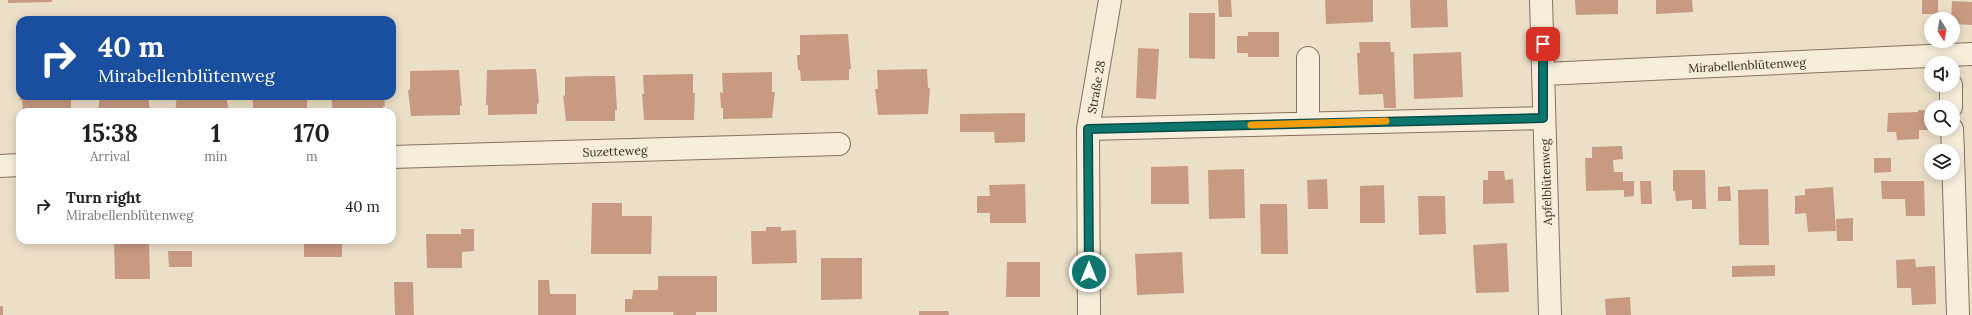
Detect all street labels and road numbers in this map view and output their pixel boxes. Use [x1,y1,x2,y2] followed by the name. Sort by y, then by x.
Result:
[1688,54,1807,76] street label: Mirabellenblütenweg
[1084,59,1108,115] street label: Straße 28
[1537,138,1555,227] street label: Apfelblütenweg
[582,142,648,160] street label: Suzetteweg

